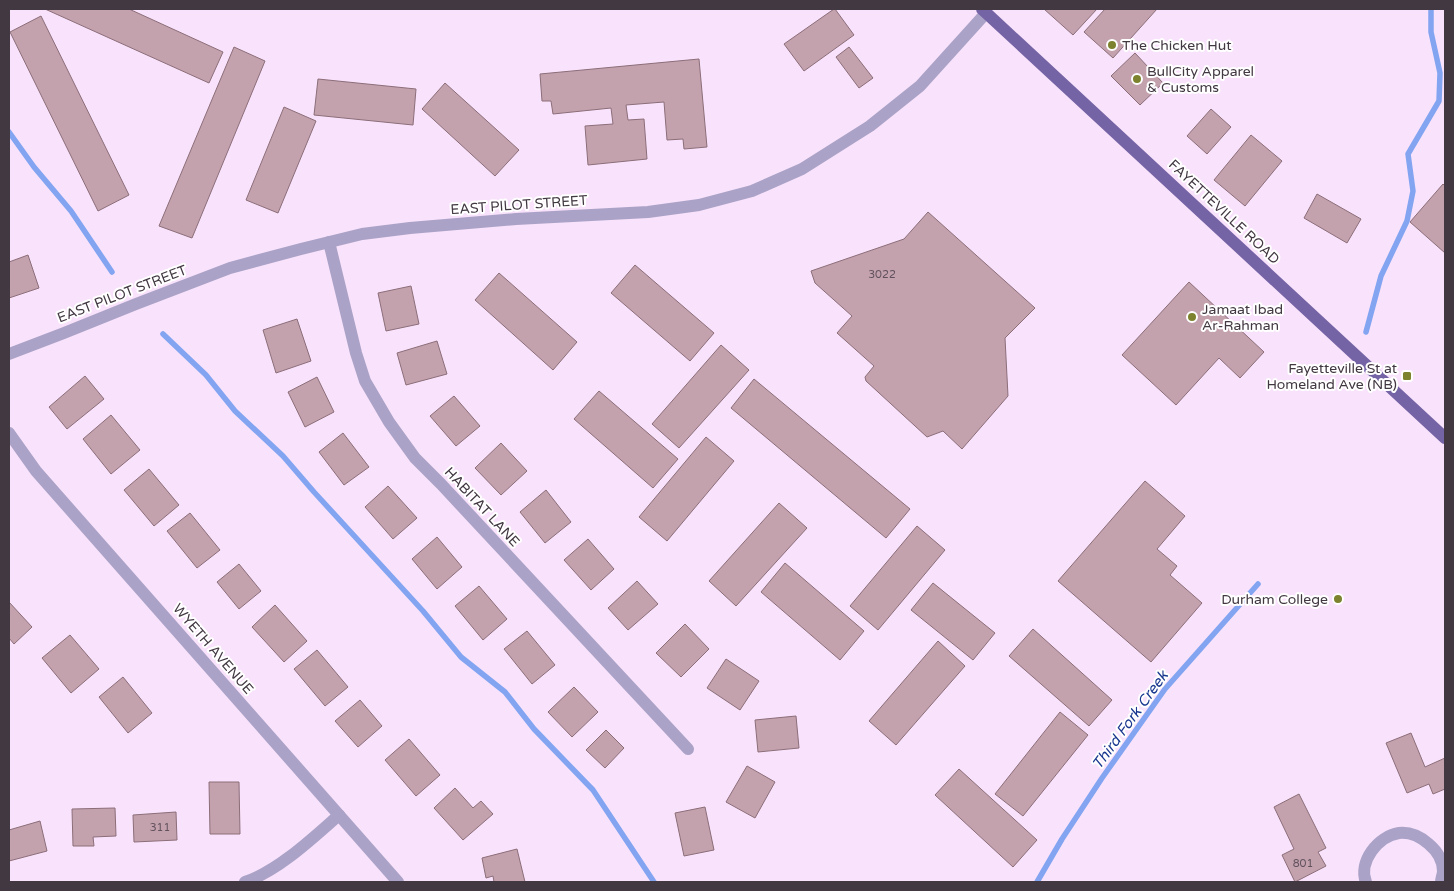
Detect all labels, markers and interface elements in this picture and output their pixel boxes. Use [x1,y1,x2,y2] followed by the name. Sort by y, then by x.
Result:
[1122,37,1232,54] place label: The Chicken Hut
[1106,39,1118,51] marker: The Chicken Hut
[1147,63,1254,96] place label: BullCity Apparel & Customs
[1131,73,1143,85] marker: BullCity Apparel & Customs
[1165,156,1283,268] street label: FAYETTEVILLE ROAD
[450,192,589,218] street label: EAST PILOT STREET
[55,261,190,327] street label: EAST PILOT STREET
[868,268,896,281] house number: 3022
[1202,301,1283,334] place label: Jamaat Ibad Ar-Rahman
[1186,311,1198,323] marker: Jamaat Ibad Ar-Rahman
[1266,360,1398,393] place label: Fayetteville St at Homeland Ave (NB)
[1401,370,1413,382] marker: Fayetteville St at Homeland Ave (NB)
[441,464,523,550] street label: HABITAT LANE
[1221,591,1328,608] place label: Durham College
[1332,593,1344,605] marker: Durham College
[169,600,257,698] street label: WYETH AVENUE
[1088,666,1173,773] water label: Third Fork Creek
[150,821,170,834] house number: 311
[1293,857,1313,870] house number: 801

